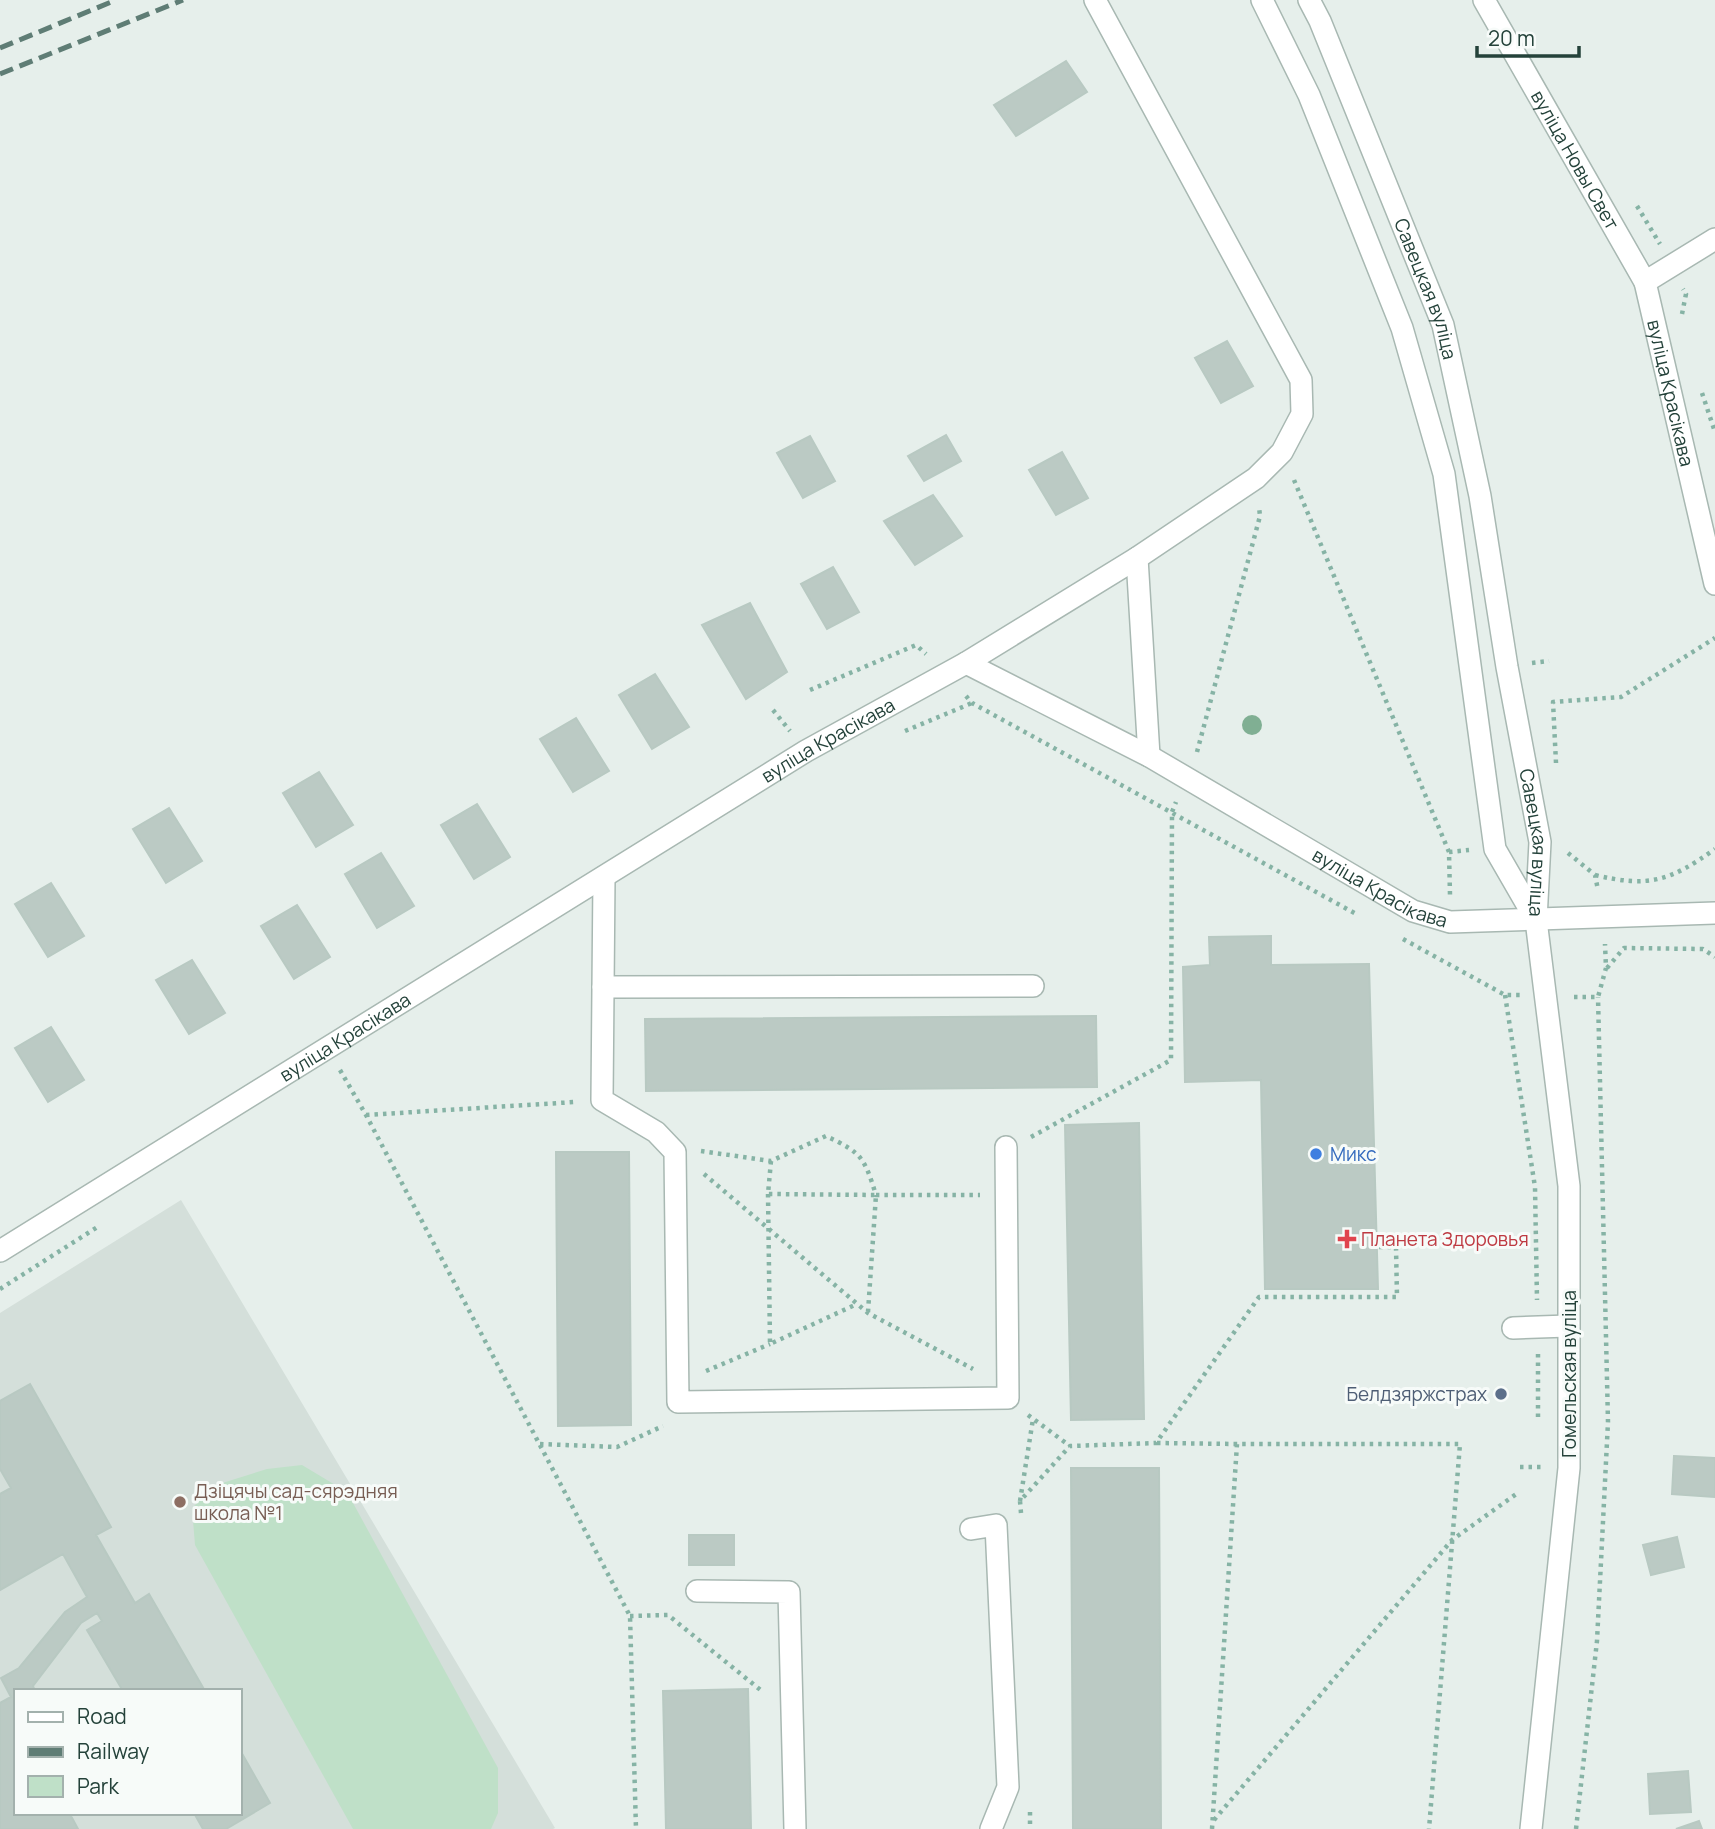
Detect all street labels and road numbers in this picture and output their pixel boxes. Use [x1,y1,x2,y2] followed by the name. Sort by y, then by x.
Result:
[1525,85,1626,235] street label: вуліца Новы Свет
[1388,214,1463,362] street label: Савецкая вуліца
[1641,317,1700,469] street label: вуліца Красікава
[756,692,899,789] street label: вуліца Красікава
[1513,767,1553,917] street label: Савецкая вуліца
[1308,842,1451,934] street label: вуліца Красікава
[274,986,416,1088] street label: вуліца Красікава
[1556,1290,1582,1458] street label: Гомельская вуліца

